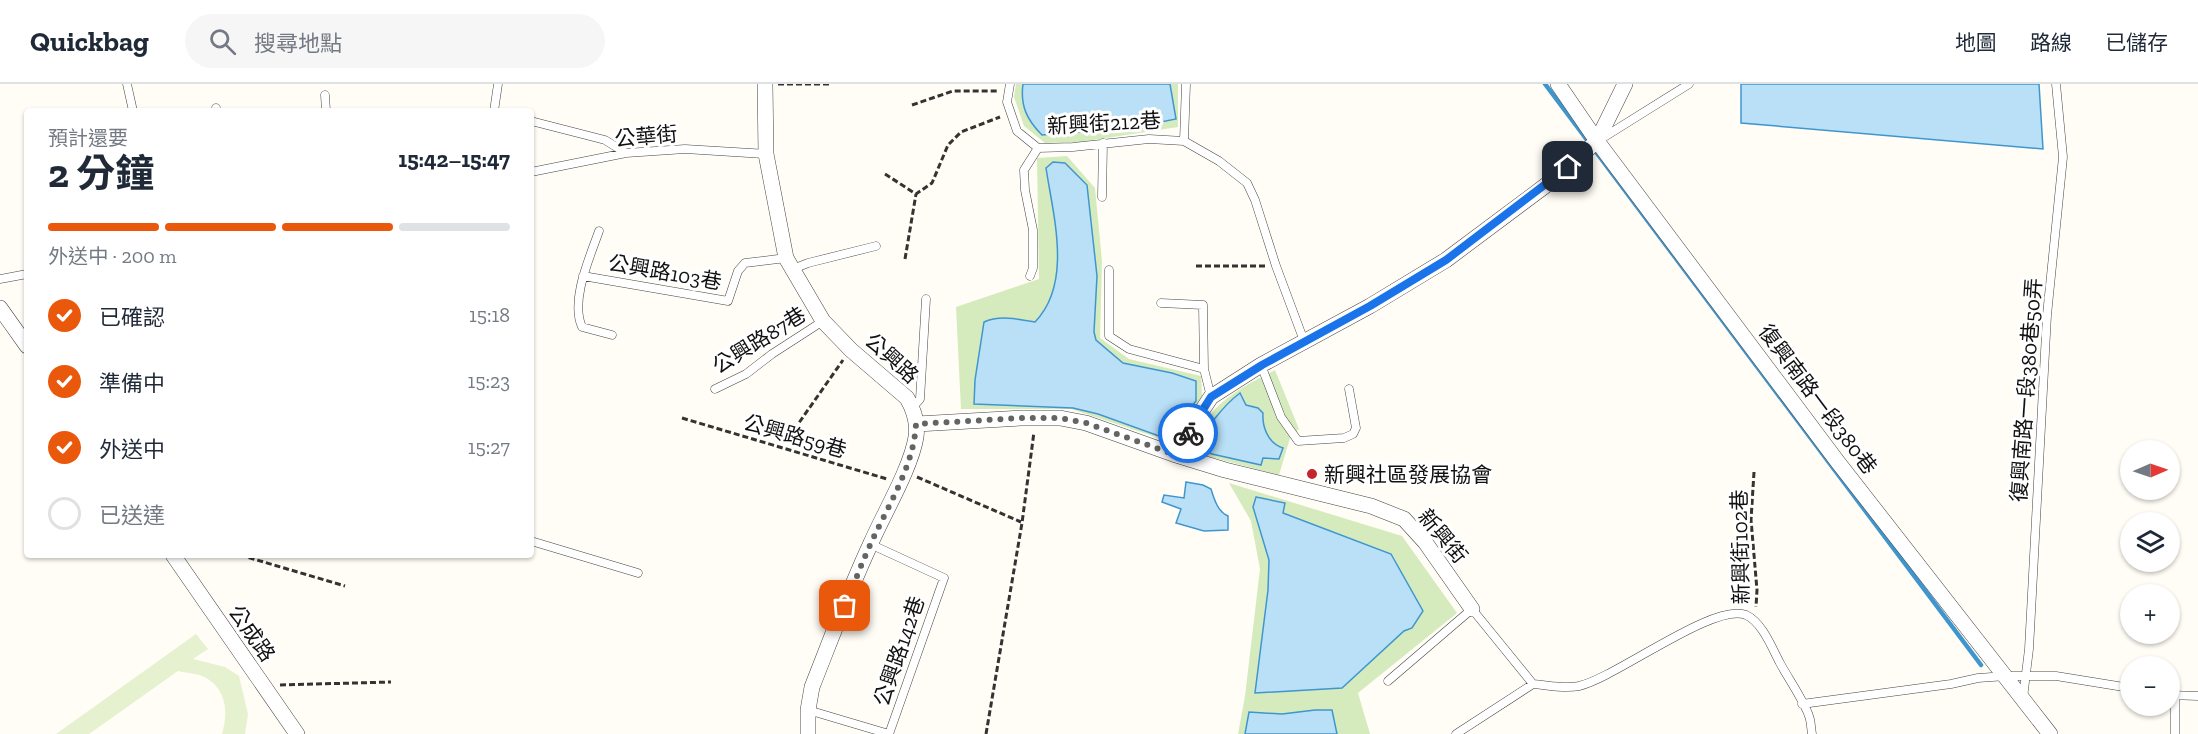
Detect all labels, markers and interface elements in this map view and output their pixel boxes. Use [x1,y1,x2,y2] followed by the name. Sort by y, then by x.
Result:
[185,14,605,68] search box
[30,25,149,58] text: Quickbag
[206,25,239,58] icon: search
[254,30,342,57] text: 搜尋地點
[1955,30,1997,55] text: 地圖
[2030,30,2072,55] text: 路線
[2105,30,2168,55] text: 已儲存
[1047,108,1161,138] street label: 新興街212巷
[614,121,678,151] street label: 公華街
[48,126,128,150] text: 預計還要
[1542,141,1593,192] pin
[398,146,510,173] text: 15:42–15:47
[48,150,154,197] text: 2 分鐘
[1551,150,1584,183] icon: home
[48,244,177,268] text: 外送中 · 200 m
[606,250,724,294] street label: 公興路103巷
[2006,277,2046,503] street label: 復興南路一段380巷50弄
[48,299,81,332] icon: check
[708,302,810,378] street label: 公興路87巷
[469,303,510,327] text: 15:18
[99,304,165,331] text: 已確認
[1754,319,1882,479] street label: 復興南路一段380巷
[860,328,924,388] street label: 公興路
[48,365,81,398] icon: check
[468,369,510,393] text: 15:23
[99,370,165,397] text: 準備中
[1158,403,1218,463] courier
[741,409,849,463] street label: 公興路59巷
[1172,417,1205,450] icon: bike
[48,431,81,464] icon: check
[468,435,510,459] text: 15:27
[99,436,165,463] text: 外送中
[2120,440,2180,500] north arrow
[2120,440,2180,716] map controls
[1324,462,1492,487] place label: 新興社區發展協會
[1305,467,1319,481] marker: 新興社區發展協會
[1726,489,1754,605] street label: 新興街102巷
[99,502,165,529] text: 已送達
[1413,504,1473,568] street label: 新興街
[2120,512,2180,572] button: layers
[819,580,870,631] pin
[2120,584,2180,644] button: +
[828,589,861,622] icon: bag
[869,593,929,709] street label: 公興路142巷
[224,600,280,666] street label: 公成路
[2120,656,2180,716] button: −

